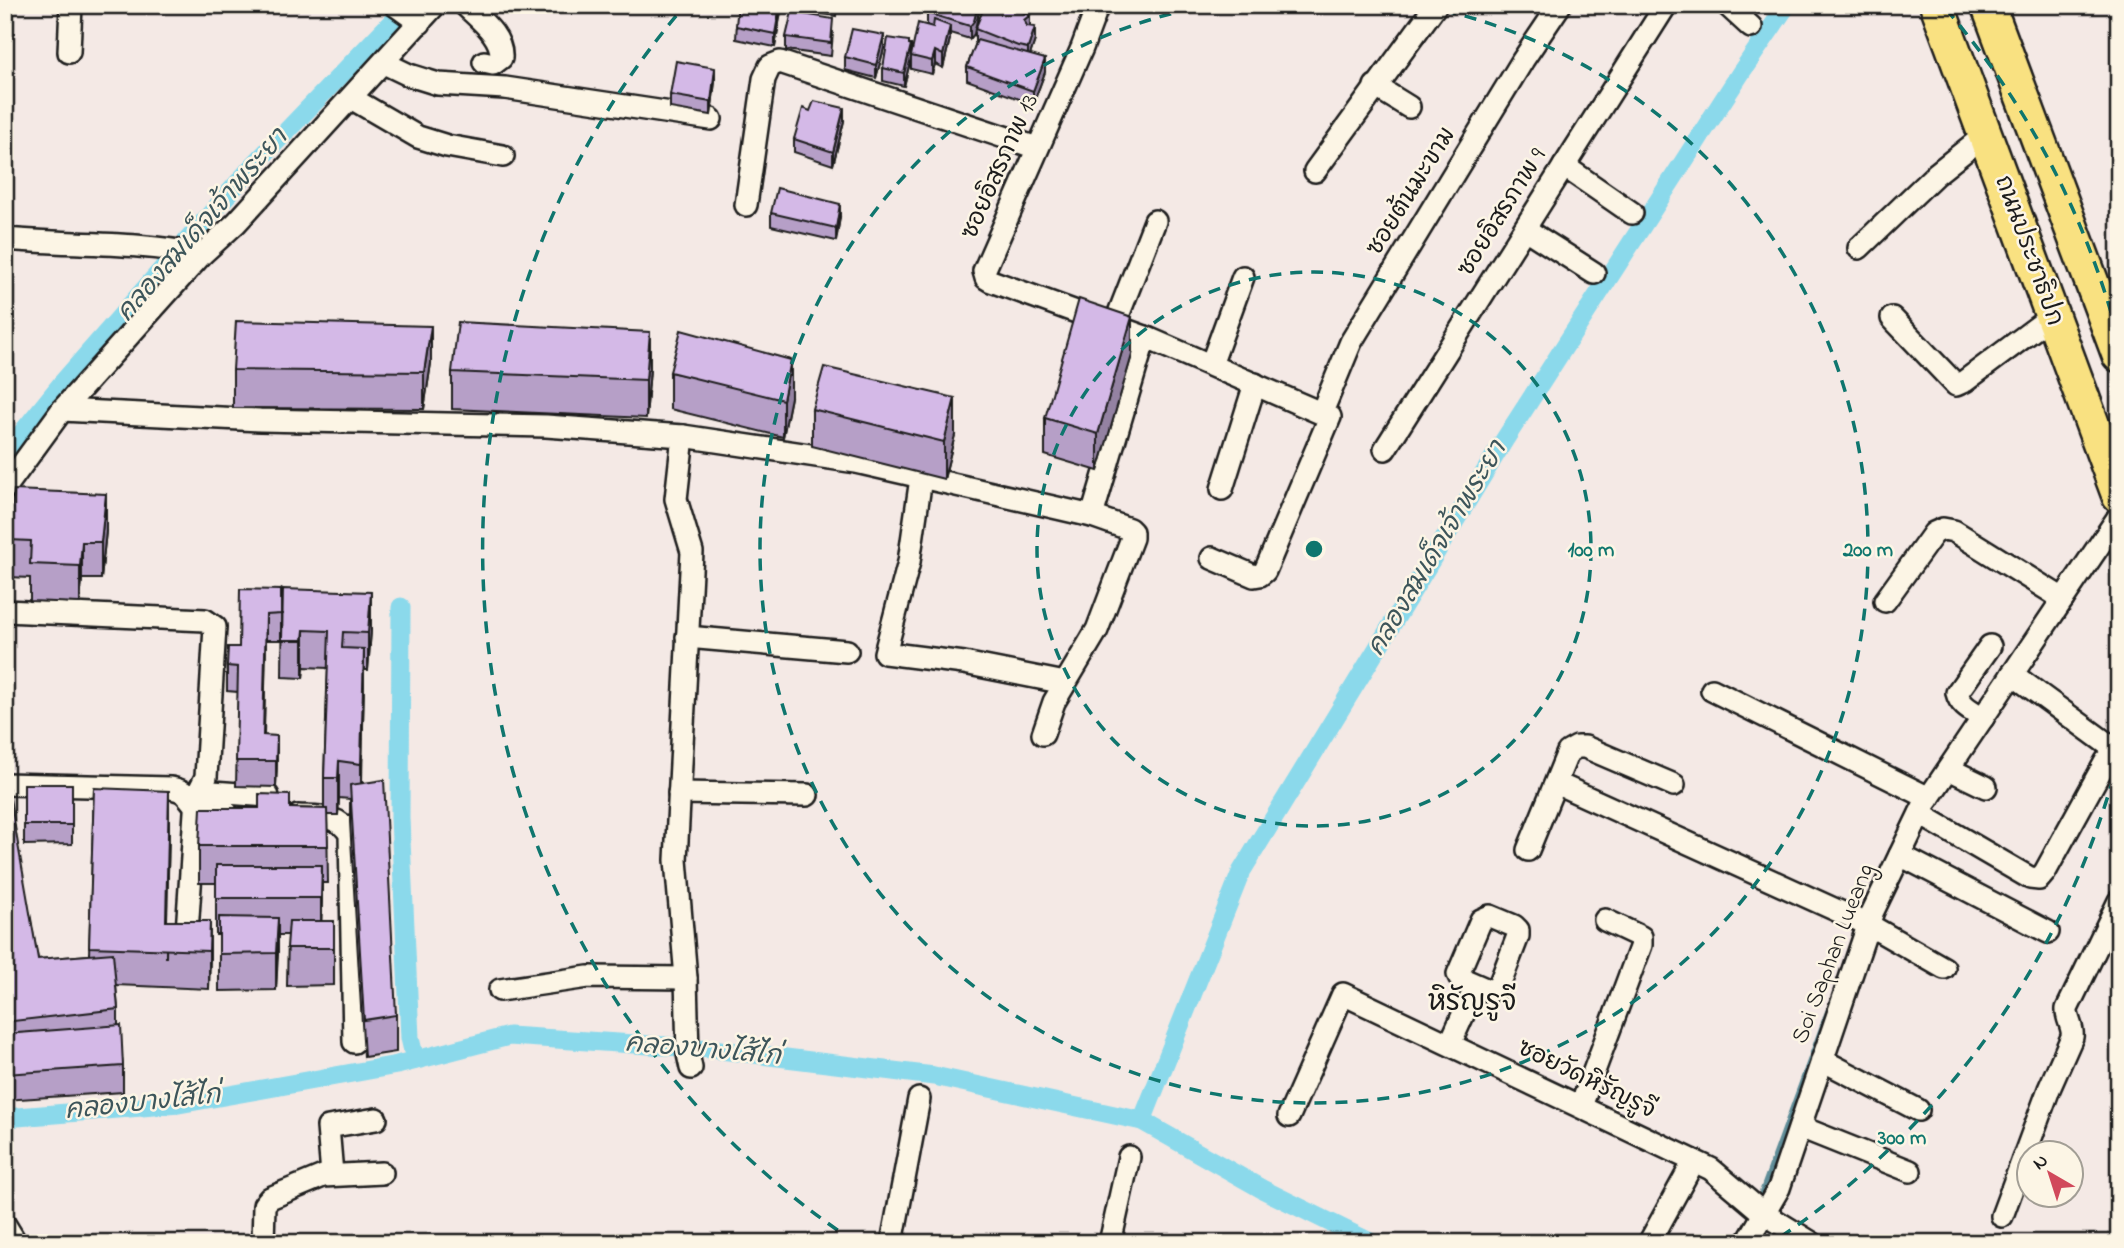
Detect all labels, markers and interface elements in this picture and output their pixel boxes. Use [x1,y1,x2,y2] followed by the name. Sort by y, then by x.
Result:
[953,89,1049,245] street label: ซอยอิสรภาพ 13
[108,119,299,331] water label: คลองสมเด็จเจ้าพระยา
[1358,121,1466,263] street label: ซอยต้นมะขาม
[1450,141,1557,284] street label: ซอยอิสรภาพ 9
[1985,171,2071,331] street label: ถนนประชาธิปก
[1358,432,1518,664] water label: คลองสมเด็จเจ้าพระยา
[1568,536,1614,566] text: 100 m
[1842,536,1893,566] text: 200 m
[1302,537,1326,561] centre of rings
[1784,859,1884,1049] street label: Soi Saphan Lueang
[1428,983,1516,1024] district label: หิรัญรูจี
[624,1024,788,1077] water label: คลองบางไส้ไก่
[1511,1031,1661,1129] street label: ซอยวัดหิรัญรูจี
[63,1075,228,1131] water label: คลองบางไส้ไก่
[1877,1124,1926,1154] text: 300 m
[2016,1140,2086,1210] north arrow
[2027,1148,2054,1177] text: N

